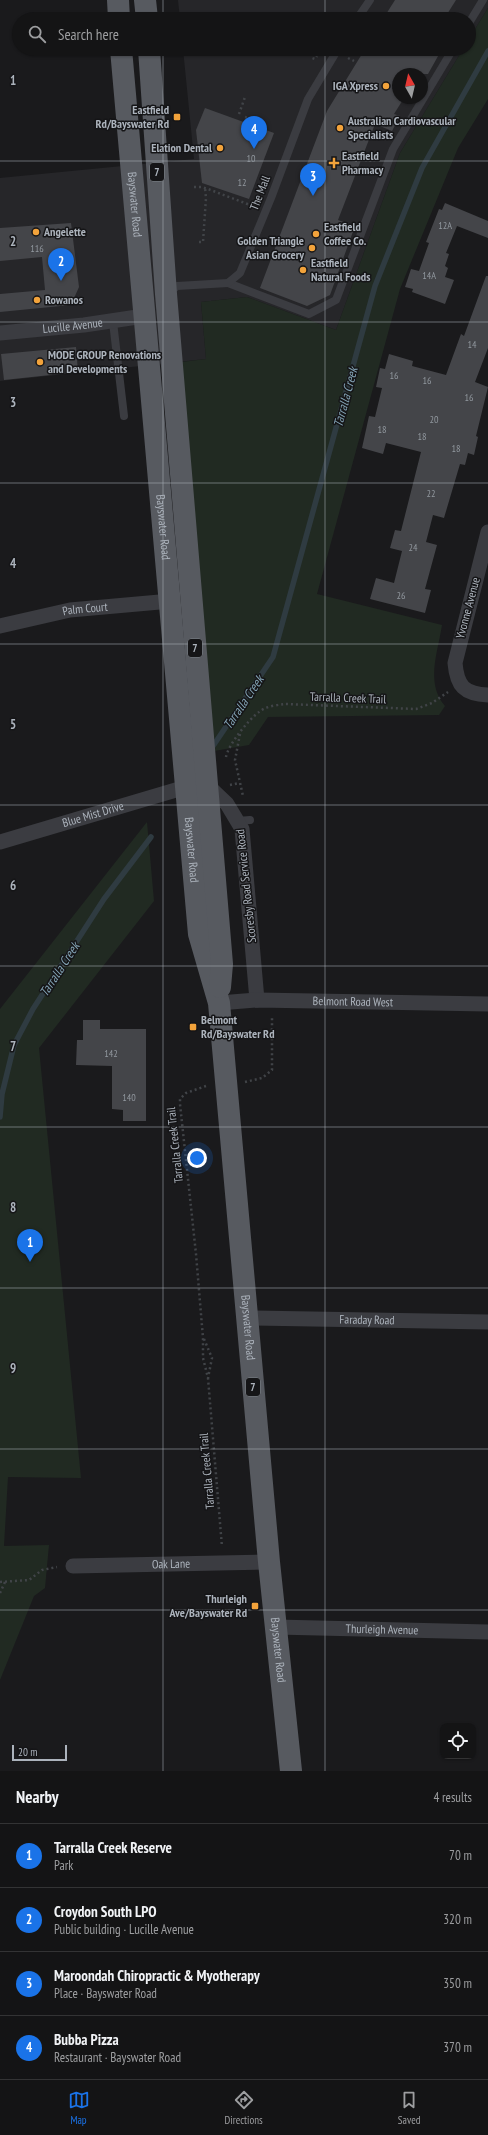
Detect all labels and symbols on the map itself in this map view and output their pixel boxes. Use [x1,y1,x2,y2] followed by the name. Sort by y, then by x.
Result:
[392,68,428,104] north arrow
[10,72,16,89] text: 1
[333,78,378,93] place label: IGA Xpress
[381,81,391,91] marker: IGA Xpress
[96,102,169,131] place label: Eastfield Rd/Bayswater Rd
[172,112,182,122] marker: Eastfield Rd/Bayswater Rd
[347,113,456,142] place label: Australian Cardiovascular Specialists
[241,116,267,149] pin: 4
[335,123,345,133] marker: Australian Cardiovascular Specialists
[151,140,212,155] place label: Elation Dental
[215,143,225,153] marker: Elation Dental
[342,148,384,177] place label: Eastfield Pharmacy
[247,152,256,165] house number: 10
[329,158,339,168] marker: Eastfield Pharmacy
[150,163,164,181] road number: 7
[300,163,326,196] pin: 3
[125,171,146,238] street label: Bayswater Road
[246,173,273,212] street label: The Mall
[238,176,247,189] house number: 12
[324,219,367,248] place label: Eastfield Coffee Co.
[438,219,452,232] house number: 12A
[43,224,86,239] place label: Angelette
[31,227,41,237] marker: Angelette
[311,229,321,239] marker: Eastfield Coffee Co.
[10,233,16,250] text: 2
[237,233,304,262] place label: Golden Triangle Asian Grocery
[30,242,44,255] house number: 116
[307,243,317,253] marker: Golden Triangle Asian Grocery
[48,248,74,281] pin: 2
[311,255,370,284] place label: Eastfield Natural Foods
[298,265,308,275] marker: Eastfield Natural Foods
[422,269,436,282] house number: 14A
[45,292,83,307] place label: Rowanos
[32,295,42,305] marker: Rowanos
[42,314,104,336] street label: Lucille Avenue
[468,338,477,351] house number: 14
[48,347,161,376] place label: MODE GROUP Renovations and Developments
[35,357,45,367] marker: MODE GROUP Renovations and Developments
[329,363,362,429] water label: Tarralla Creek
[390,369,399,382] house number: 16
[423,374,432,387] house number: 16
[465,391,474,404] house number: 16
[10,394,16,411] text: 3
[430,413,439,426] house number: 20
[378,423,387,436] house number: 18
[418,430,427,443] house number: 18
[452,442,461,455] house number: 18
[427,487,436,500] house number: 22
[153,494,174,560] street label: Bayswater Road
[409,541,418,554] house number: 24
[10,555,17,572] text: 4
[452,576,483,640] street label: Yvonne Avenue
[397,589,406,602] house number: 26
[61,599,109,619] street label: Palm Court
[188,639,202,657] road number: 7
[219,671,269,732] water label: Tarralla Creek
[310,689,387,706] street label: Tarralla Creek Trail
[10,716,16,733] text: 5
[60,798,125,830] street label: Blue Mist Drive
[182,817,202,883] street label: Bayswater Road
[232,828,259,944] street label: Scoresby Road Service Road
[10,877,16,894] text: 6
[36,937,84,1000] water label: Tarralla Creek
[313,993,394,1009] street label: Belmont Road West
[201,1012,275,1041] place label: Belmont Rd/Bayswater Rd
[188,1022,198,1032] marker: Belmont Rd/Bayswater Rd
[10,1038,16,1055] text: 7
[104,1047,118,1060] house number: 142
[122,1091,136,1104] house number: 140
[163,1106,186,1184] street label: Tarralla Creek Trail
[187,1148,207,1168] your location
[10,1199,16,1216] text: 8
[17,1229,43,1262] pin: 1
[238,1294,259,1361] street label: Bayswater Road
[339,1312,395,1327] street label: Faraday Road
[10,1360,16,1377] text: 9
[246,1378,260,1396] road number: 7
[196,1432,217,1510] street label: Tarralla Creek Trail
[152,1556,190,1571] street label: Oak Lane
[169,1591,247,1620] place label: Thurleigh Ave/Bayswater Rd
[250,1601,260,1611] marker: Thurleigh Ave/Bayswater Rd
[268,1617,290,1683] street label: Bayswater Road
[345,1621,419,1637] street label: Thurleigh Avenue
[12,1743,67,1762] scale bar

